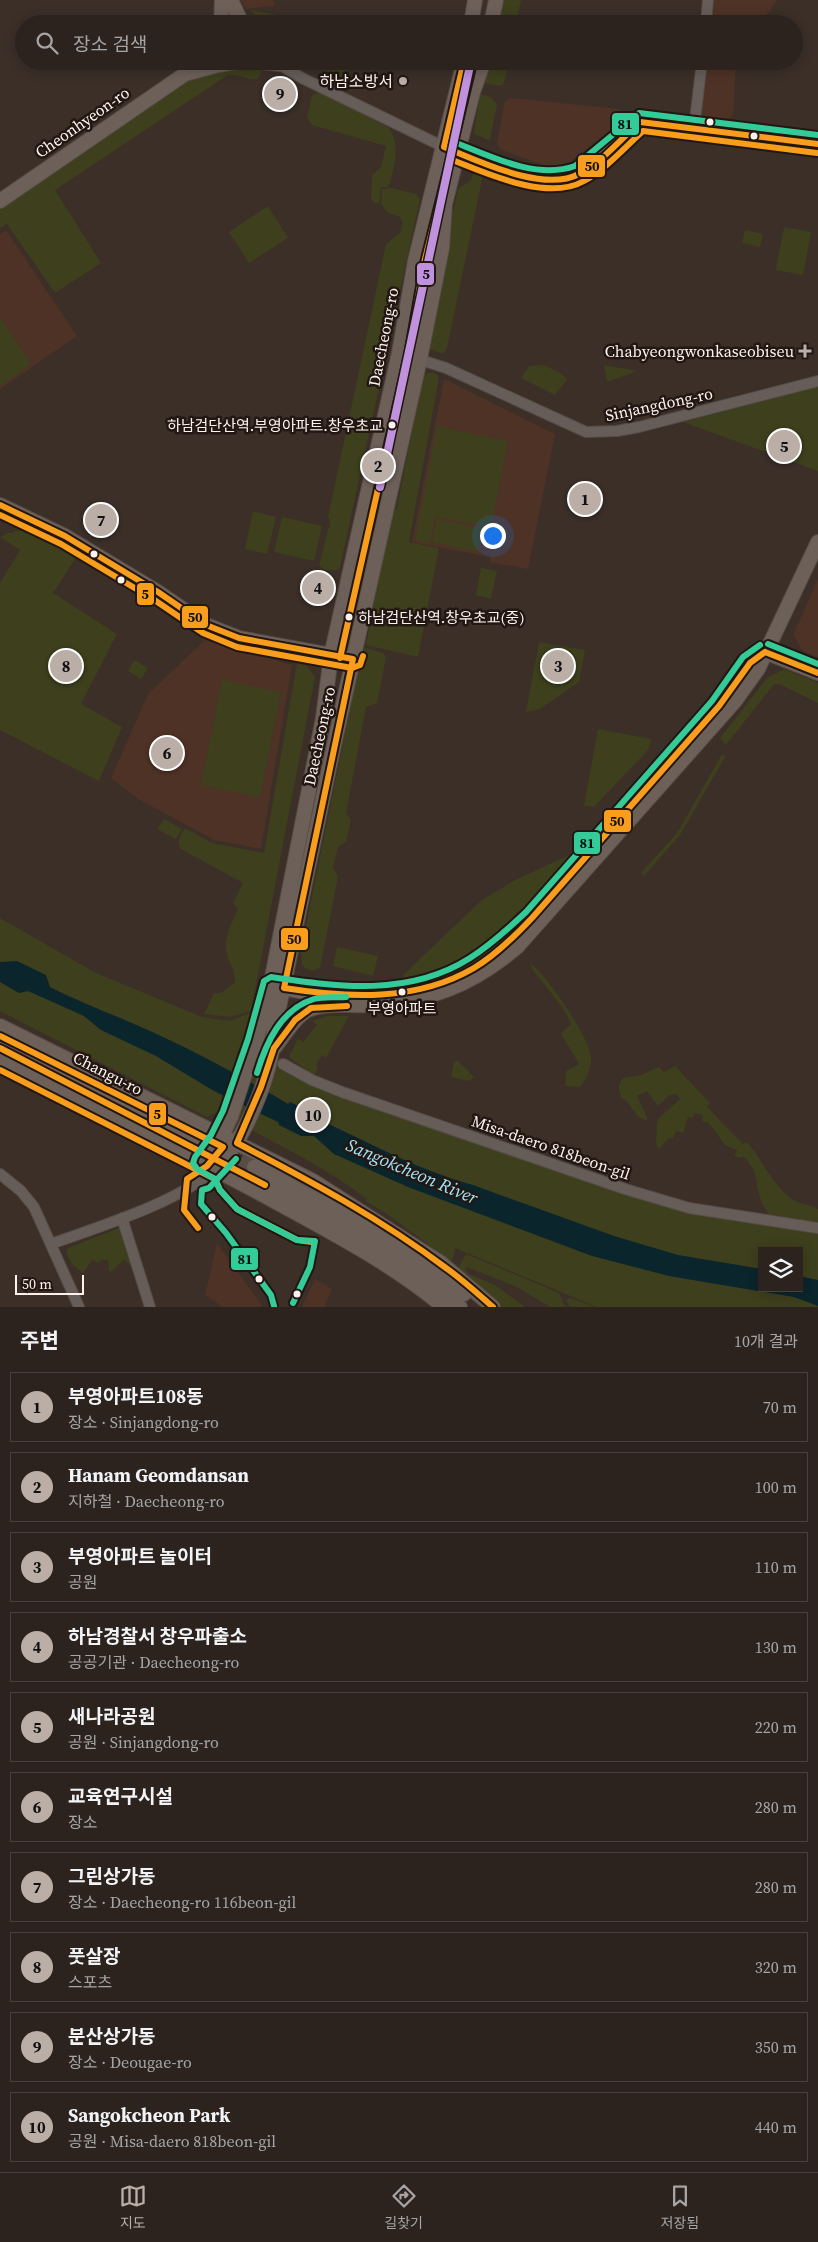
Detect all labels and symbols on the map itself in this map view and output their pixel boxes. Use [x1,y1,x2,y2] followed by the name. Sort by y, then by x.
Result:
[319,70,393,92] place label: 하남소방서
[264,75,296,113] pin: 9
[397,75,409,87] marker: 하남소방서
[30,81,134,163] street label: Cheonhyeon-ro
[611,112,640,136] line badge: 81
[617,114,633,134] text: 81
[705,117,715,127] unlabelled marker
[749,131,759,141] unlabelled marker
[577,154,606,178] line badge: 50
[584,156,600,176] text: 50
[416,262,435,286] line badge: 5
[422,264,430,284] text: 5
[363,286,403,388] street label: Daecheong-ro
[605,340,794,362] place label: Chabyeongwonkaseobiseu
[798,344,812,358] marker: Chabyeongwonkaseobiseu
[603,382,715,426] street label: Sinjangdong-ro
[167,415,383,436] place label: 하남검단산역.부영아파트.창우초교
[387,420,397,430] marker: 하남검단산역.부영아파트.창우초교
[768,427,800,465] pin: 5
[362,447,394,485] pin: 2
[569,480,601,518] pin: 1
[85,501,117,539] pin: 7
[480,523,506,549] your location
[89,549,99,559] unlabelled marker
[302,569,334,607] pin: 4
[116,575,126,585] unlabelled marker
[136,582,155,606] line badge: 5
[141,584,149,604] text: 5
[181,605,209,629] line badge: 50
[187,607,203,627] text: 50
[358,607,524,628] place label: 하남검단산역.창우초교(중)
[344,612,354,622] marker: 하남검단산역.창우초교(중)
[50,647,82,685] pin: 8
[542,647,574,685] pin: 3
[298,684,340,787] street label: Daecheong-ro
[151,734,183,772] pin: 6
[603,809,632,833] line badge: 50
[609,811,625,831] text: 50
[573,831,601,855] line badge: 81
[579,833,595,853] text: 81
[280,927,309,951] line badge: 50
[286,929,302,949] text: 50
[397,987,407,997] marker: 부영아파트
[367,998,437,1019] place label: 부영아파트
[69,1046,147,1100] street label: Changu-ro
[297,1096,329,1134] pin: 10
[148,1102,167,1126] line badge: 5
[153,1104,161,1124] text: 5
[469,1110,633,1185] street label: Misa-daero 818beon-gil
[342,1132,482,1210] water label: Sangokcheon River
[207,1212,217,1222] unlabelled marker
[230,1247,259,1271] line badge: 81
[237,1249,253,1269] text: 81
[15,1272,84,1295] scale bar
[254,1274,264,1284] unlabelled marker
[292,1289,302,1299] unlabelled marker

